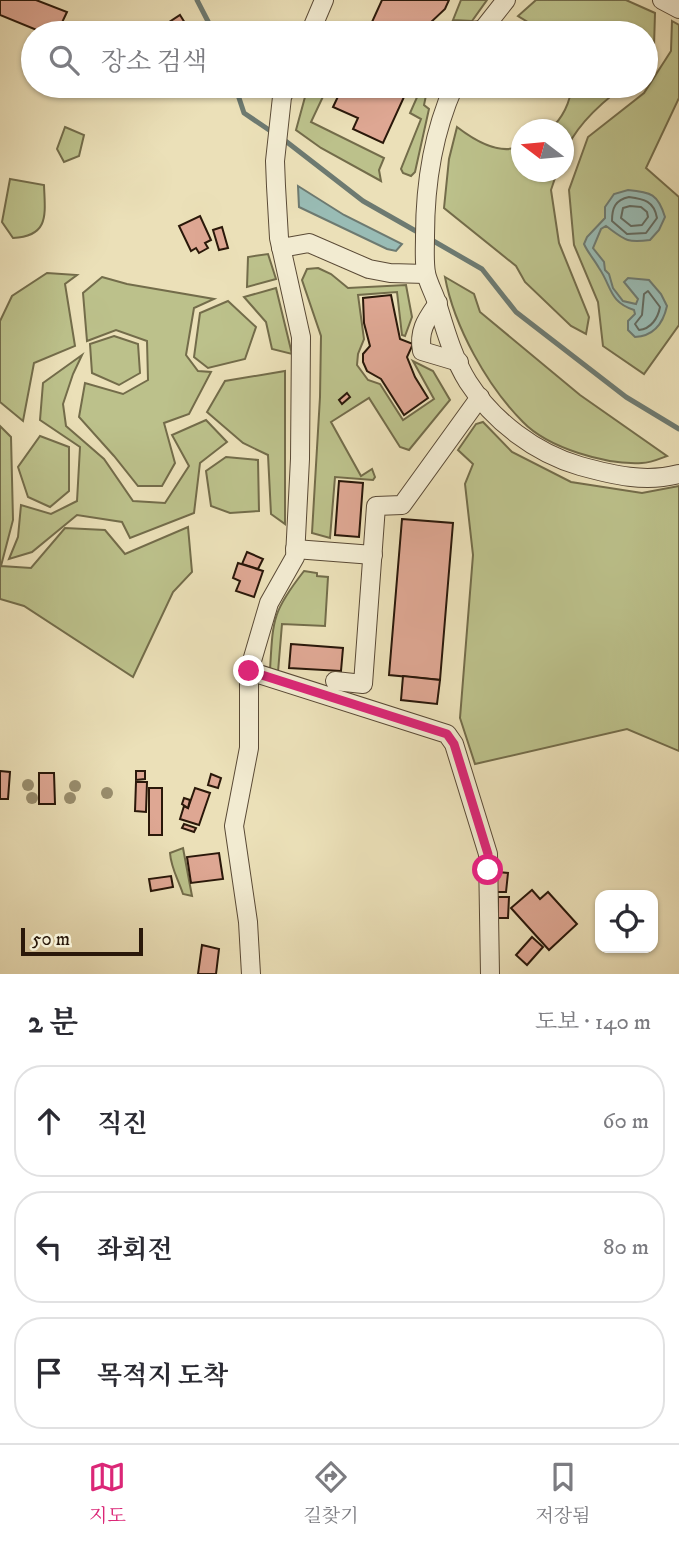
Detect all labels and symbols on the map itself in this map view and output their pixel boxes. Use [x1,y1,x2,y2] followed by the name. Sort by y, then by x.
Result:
[511,119,574,182] north arrow
[233,655,264,686] route end
[472,854,503,885] route start
[21,925,144,957] scale bar

